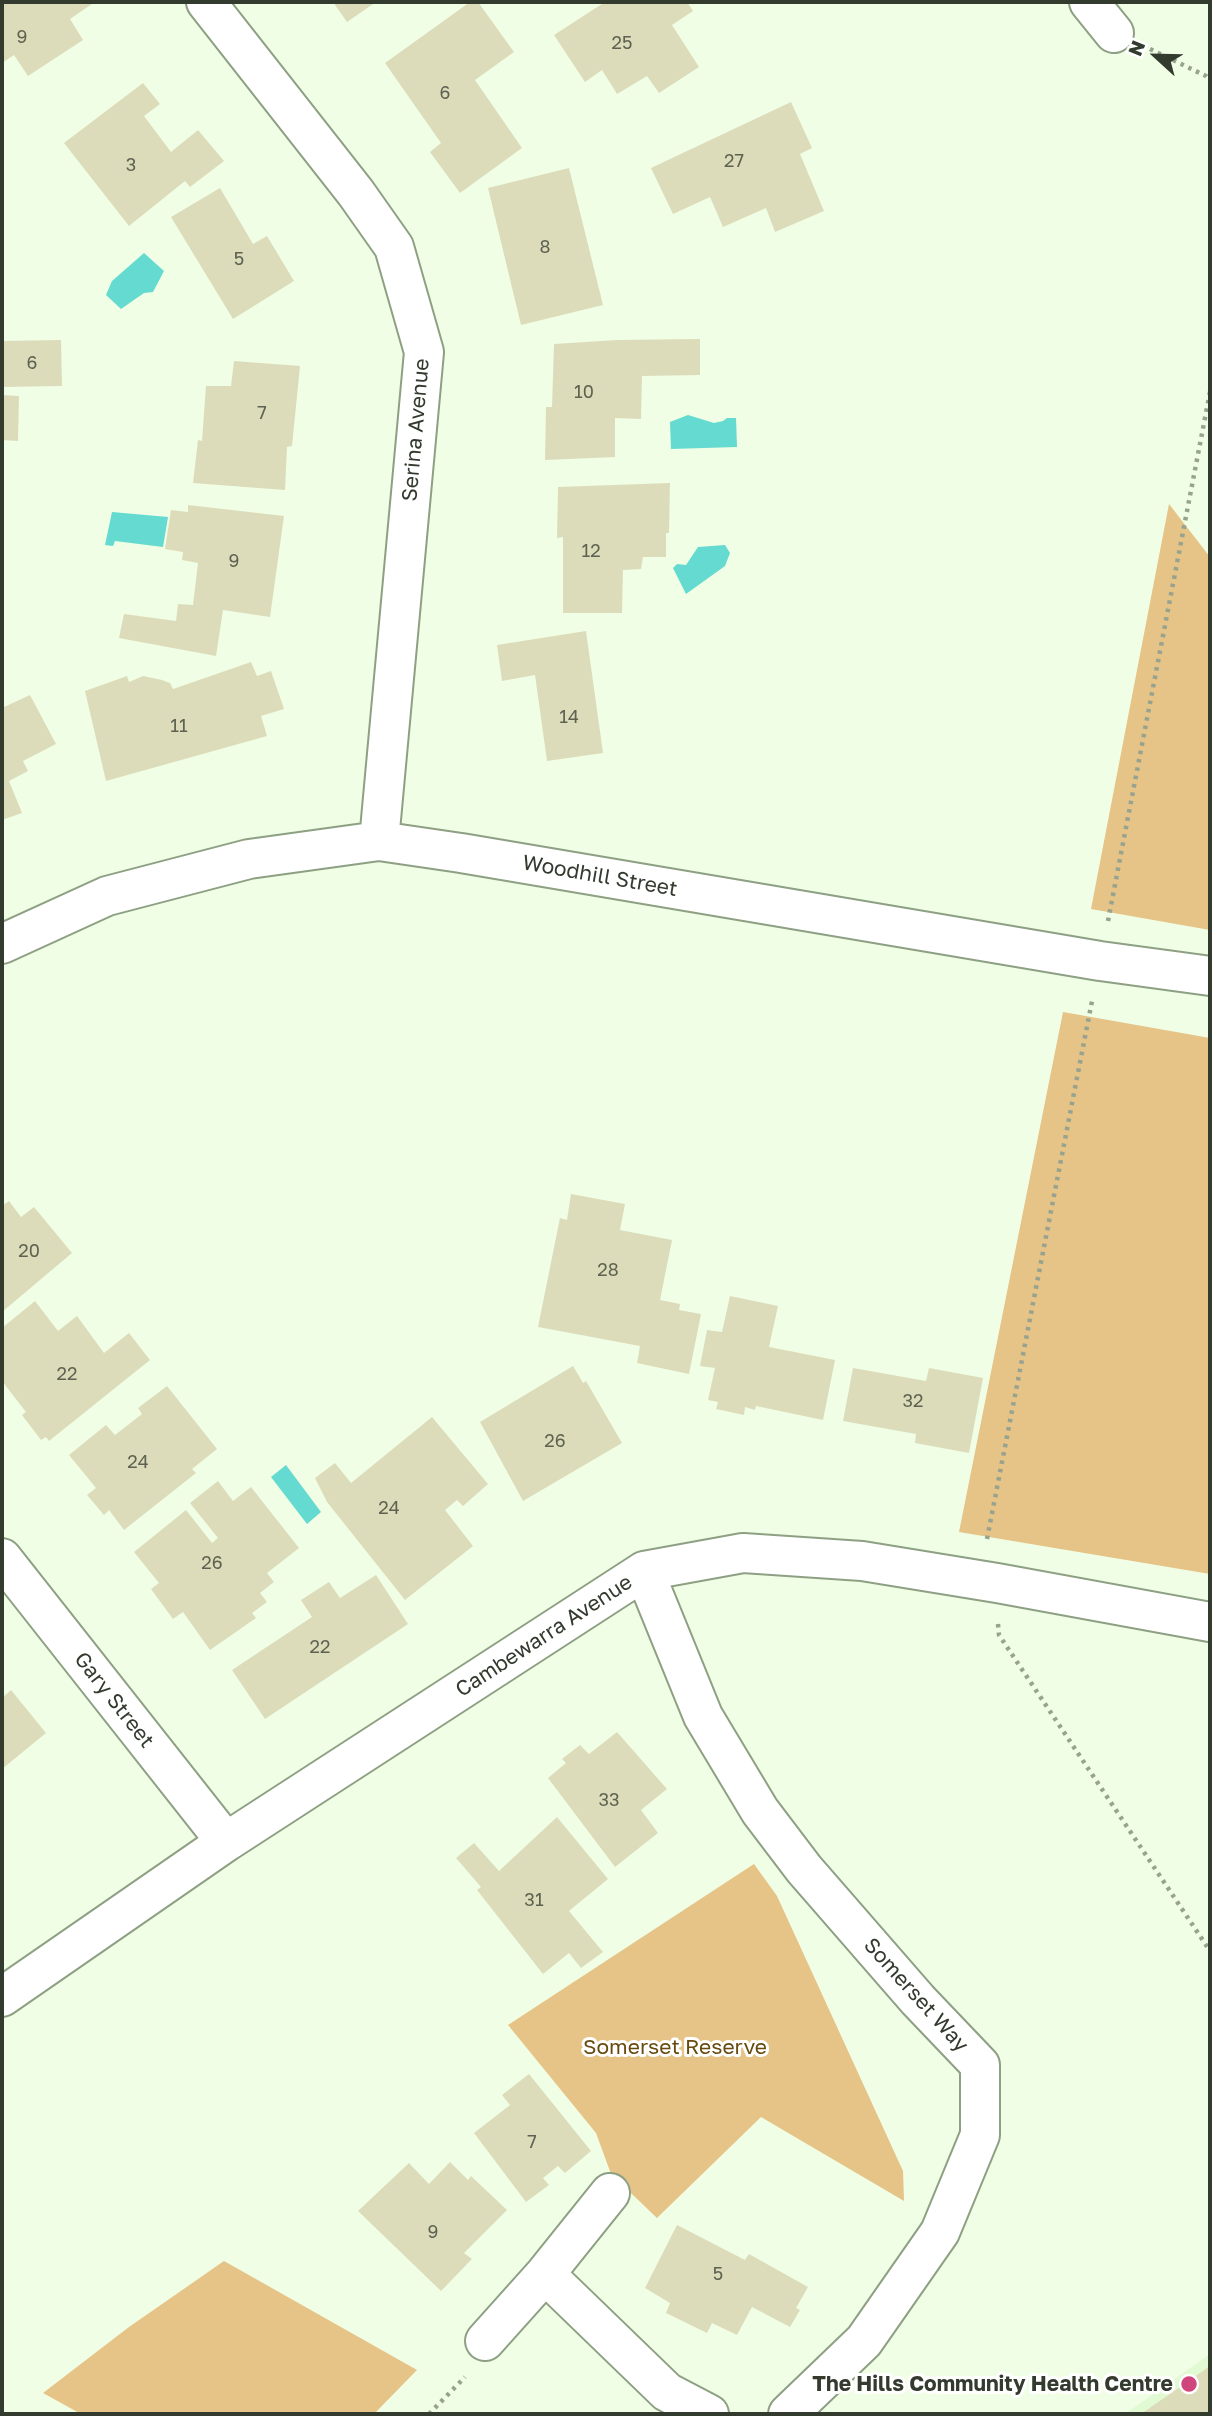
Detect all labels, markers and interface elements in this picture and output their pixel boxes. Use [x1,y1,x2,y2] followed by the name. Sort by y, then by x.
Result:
[1121,21,1191,91] north arrow
[17,26,27,48] house number: 9
[612,32,632,54] house number: 25
[1123,37,1149,59] text: N
[440,82,450,104] house number: 6
[724,150,744,172] house number: 27
[126,154,136,176] house number: 3
[540,236,550,258] house number: 8
[234,248,244,270] house number: 5
[27,352,37,374] house number: 6
[397,357,435,503] street label: Serina Avenue
[574,381,594,403] house number: 10
[257,402,267,424] house number: 7
[581,540,601,562] house number: 12
[229,550,239,572] house number: 9
[559,706,579,728] house number: 14
[170,715,188,737] house number: 11
[521,850,679,902] street label: Woodhill Street
[18,1240,40,1262] house number: 20
[597,1259,619,1281] house number: 28
[57,1363,77,1385] house number: 22
[903,1390,923,1412] house number: 32
[544,1430,566,1452] house number: 26
[127,1451,149,1473] house number: 24
[378,1497,400,1519] house number: 24
[201,1552,223,1574] house number: 26
[451,1569,637,1703] street label: Cambewarra Avenue
[310,1636,330,1658] house number: 22
[69,1647,159,1753] street label: Gary Street
[598,1789,620,1811] house number: 33
[524,1889,544,1911] house number: 31
[858,1933,974,2057] street label: Somerset Way
[583,2034,767,2060] park label: Somerset Reserve
[527,2131,537,2153] house number: 7
[428,2221,438,2243] house number: 9
[713,2263,723,2285] house number: 5
[812,2371,1173,2397] place label: The Hills Community Health Centre
[1179,2374,1199,2394] marker: The Hills Community Health Centre

